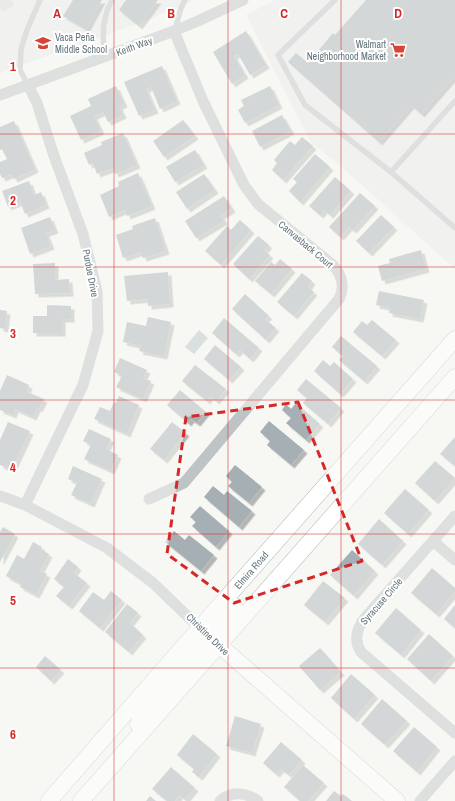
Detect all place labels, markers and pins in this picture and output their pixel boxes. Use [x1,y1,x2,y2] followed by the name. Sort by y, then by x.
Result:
[55,31,107,56] place label: Vaca Peña Middle School
[34,34,52,52] school or university icon: Vaca Peña Middle School
[307,38,387,63] place label: Walmart Neighborhood Market
[389,41,407,59] supermarket icon: Walmart Neighborhood Market

